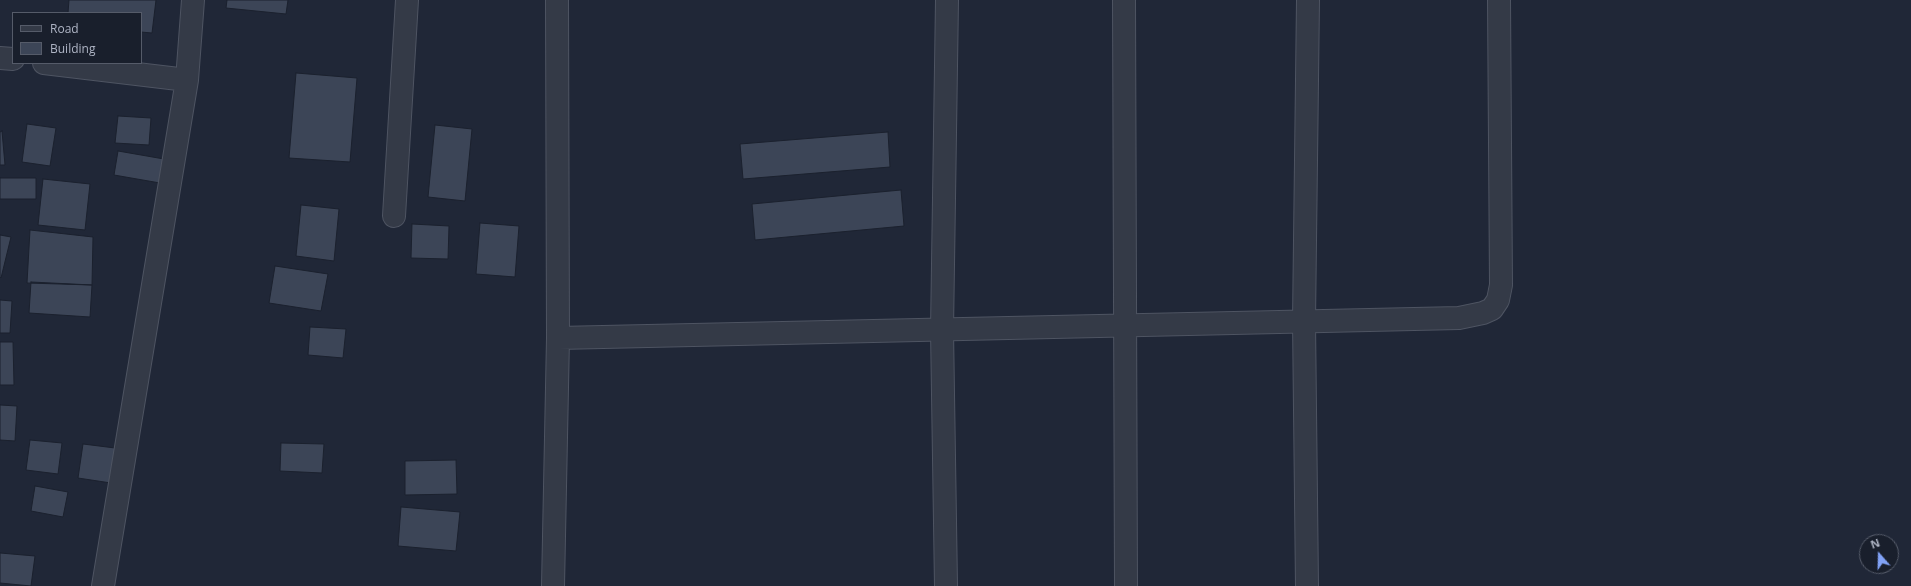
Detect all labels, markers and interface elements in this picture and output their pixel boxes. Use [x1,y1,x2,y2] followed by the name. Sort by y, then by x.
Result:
[12,12,142,64] legend
[50,20,79,37] text: Road
[50,40,95,57] text: Building
[1859,534,1899,574] north arrow
[1868,535,1882,552] text: N

